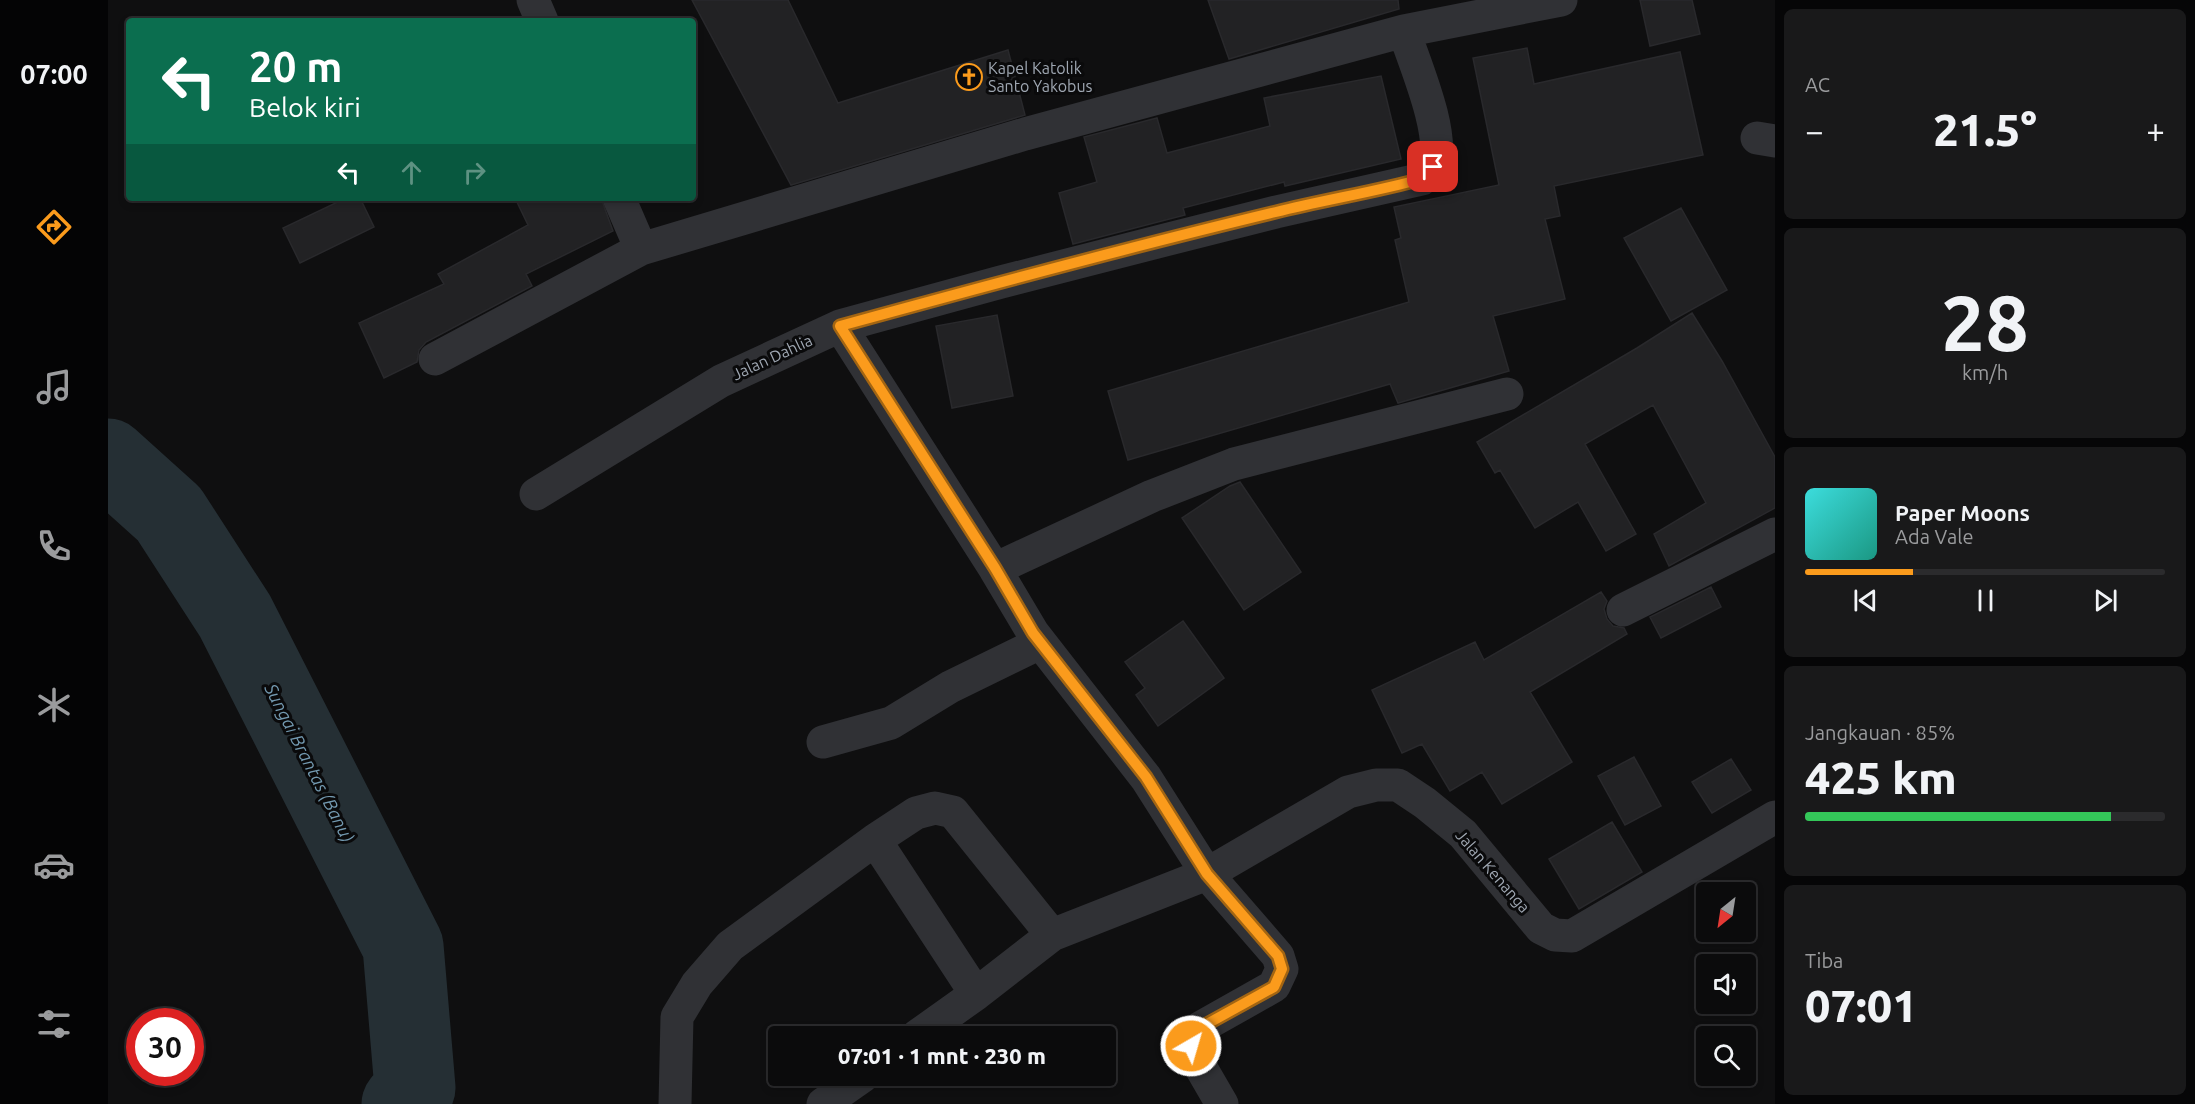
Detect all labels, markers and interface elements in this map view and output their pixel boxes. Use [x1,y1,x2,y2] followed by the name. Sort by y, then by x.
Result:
[150,42,228,120] icon: left
[249,43,343,90] text: 20 m
[20,59,88,89] text: 07:00
[988,59,1093,95] place label: Kapel Katolik Santo Yakobus
[954,62,984,92] church icon: Kapel Katolik Santo Yakobus
[1805,73,1830,96] text: AC
[249,92,361,122] text: Belok kiri
[1933,104,2037,155] text: 21.5°
[1805,112,1824,149] text: −
[2146,112,2165,149] text: +
[1407,141,1458,192] pin
[1416,150,1449,183] icon: arrive
[332,156,365,189] icon: left
[395,156,428,189] icon: ahead
[458,156,491,189] icon: right
[33,206,75,248] icon: directions
[1941,278,2029,366] text: 28
[729,331,815,383] street label: Jalan Dahlia
[1962,361,2008,384] text: km/h
[33,366,75,408] icon: music
[1895,500,2030,525] text: Paper Moons
[33,525,75,567] icon: phone
[1895,525,1973,548] text: Ada Vale
[1849,584,1882,617] icon: previous
[1969,584,2002,617] icon: pause
[2089,584,2122,617] icon: next
[260,679,359,846] water label: Sungai Brantas (Banu)
[33,684,75,726] icon: climate
[1805,721,1955,744] text: Jangkauan · 85%
[1805,752,1957,803] text: 425 km
[1452,826,1534,916] street label: Jalan Kenanga
[33,844,75,886] icon: car
[1696,882,1756,942] north arrow
[1696,882,1756,1086] map controls
[1805,949,1843,972] text: Tiba
[1696,954,1756,1014] button: sound
[1805,980,1918,1031] text: 07:01
[33,1003,75,1045] icon: filters
[126,1008,204,1086] speed limit sign: 30
[1159,1014,1223,1078] position arrow
[1696,1026,1756,1086] button: search
[838,1043,1046,1068] text: 07:01 · 1 mnt · 230 m

